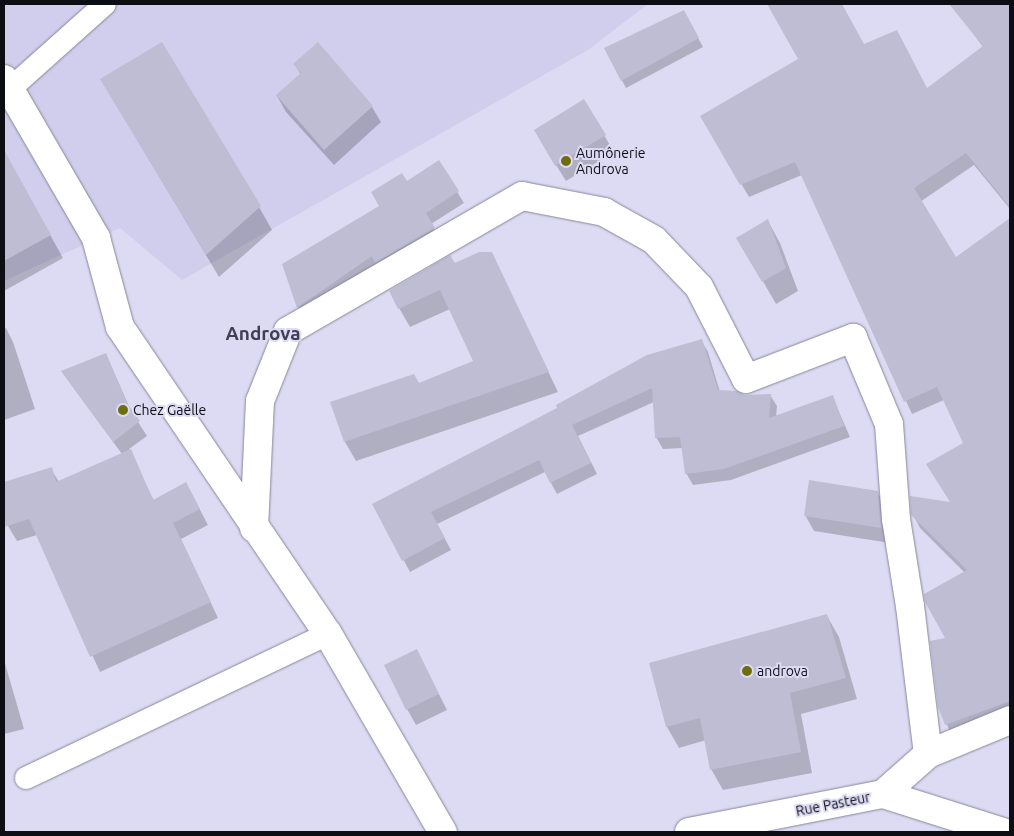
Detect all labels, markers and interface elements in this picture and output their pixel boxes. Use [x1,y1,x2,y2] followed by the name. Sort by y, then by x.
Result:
[576,145,646,178] place label: Aumônerie Androva
[560,155,572,167] marker: Aumônerie Androva
[225,323,301,345] district label: Androva
[133,402,206,418] place label: Chez Gaëlle
[117,404,129,416] marker: Chez Gaëlle
[757,663,808,679] place label: androva
[741,665,753,677] marker: androva
[794,789,872,819] street label: Rue Pasteur

